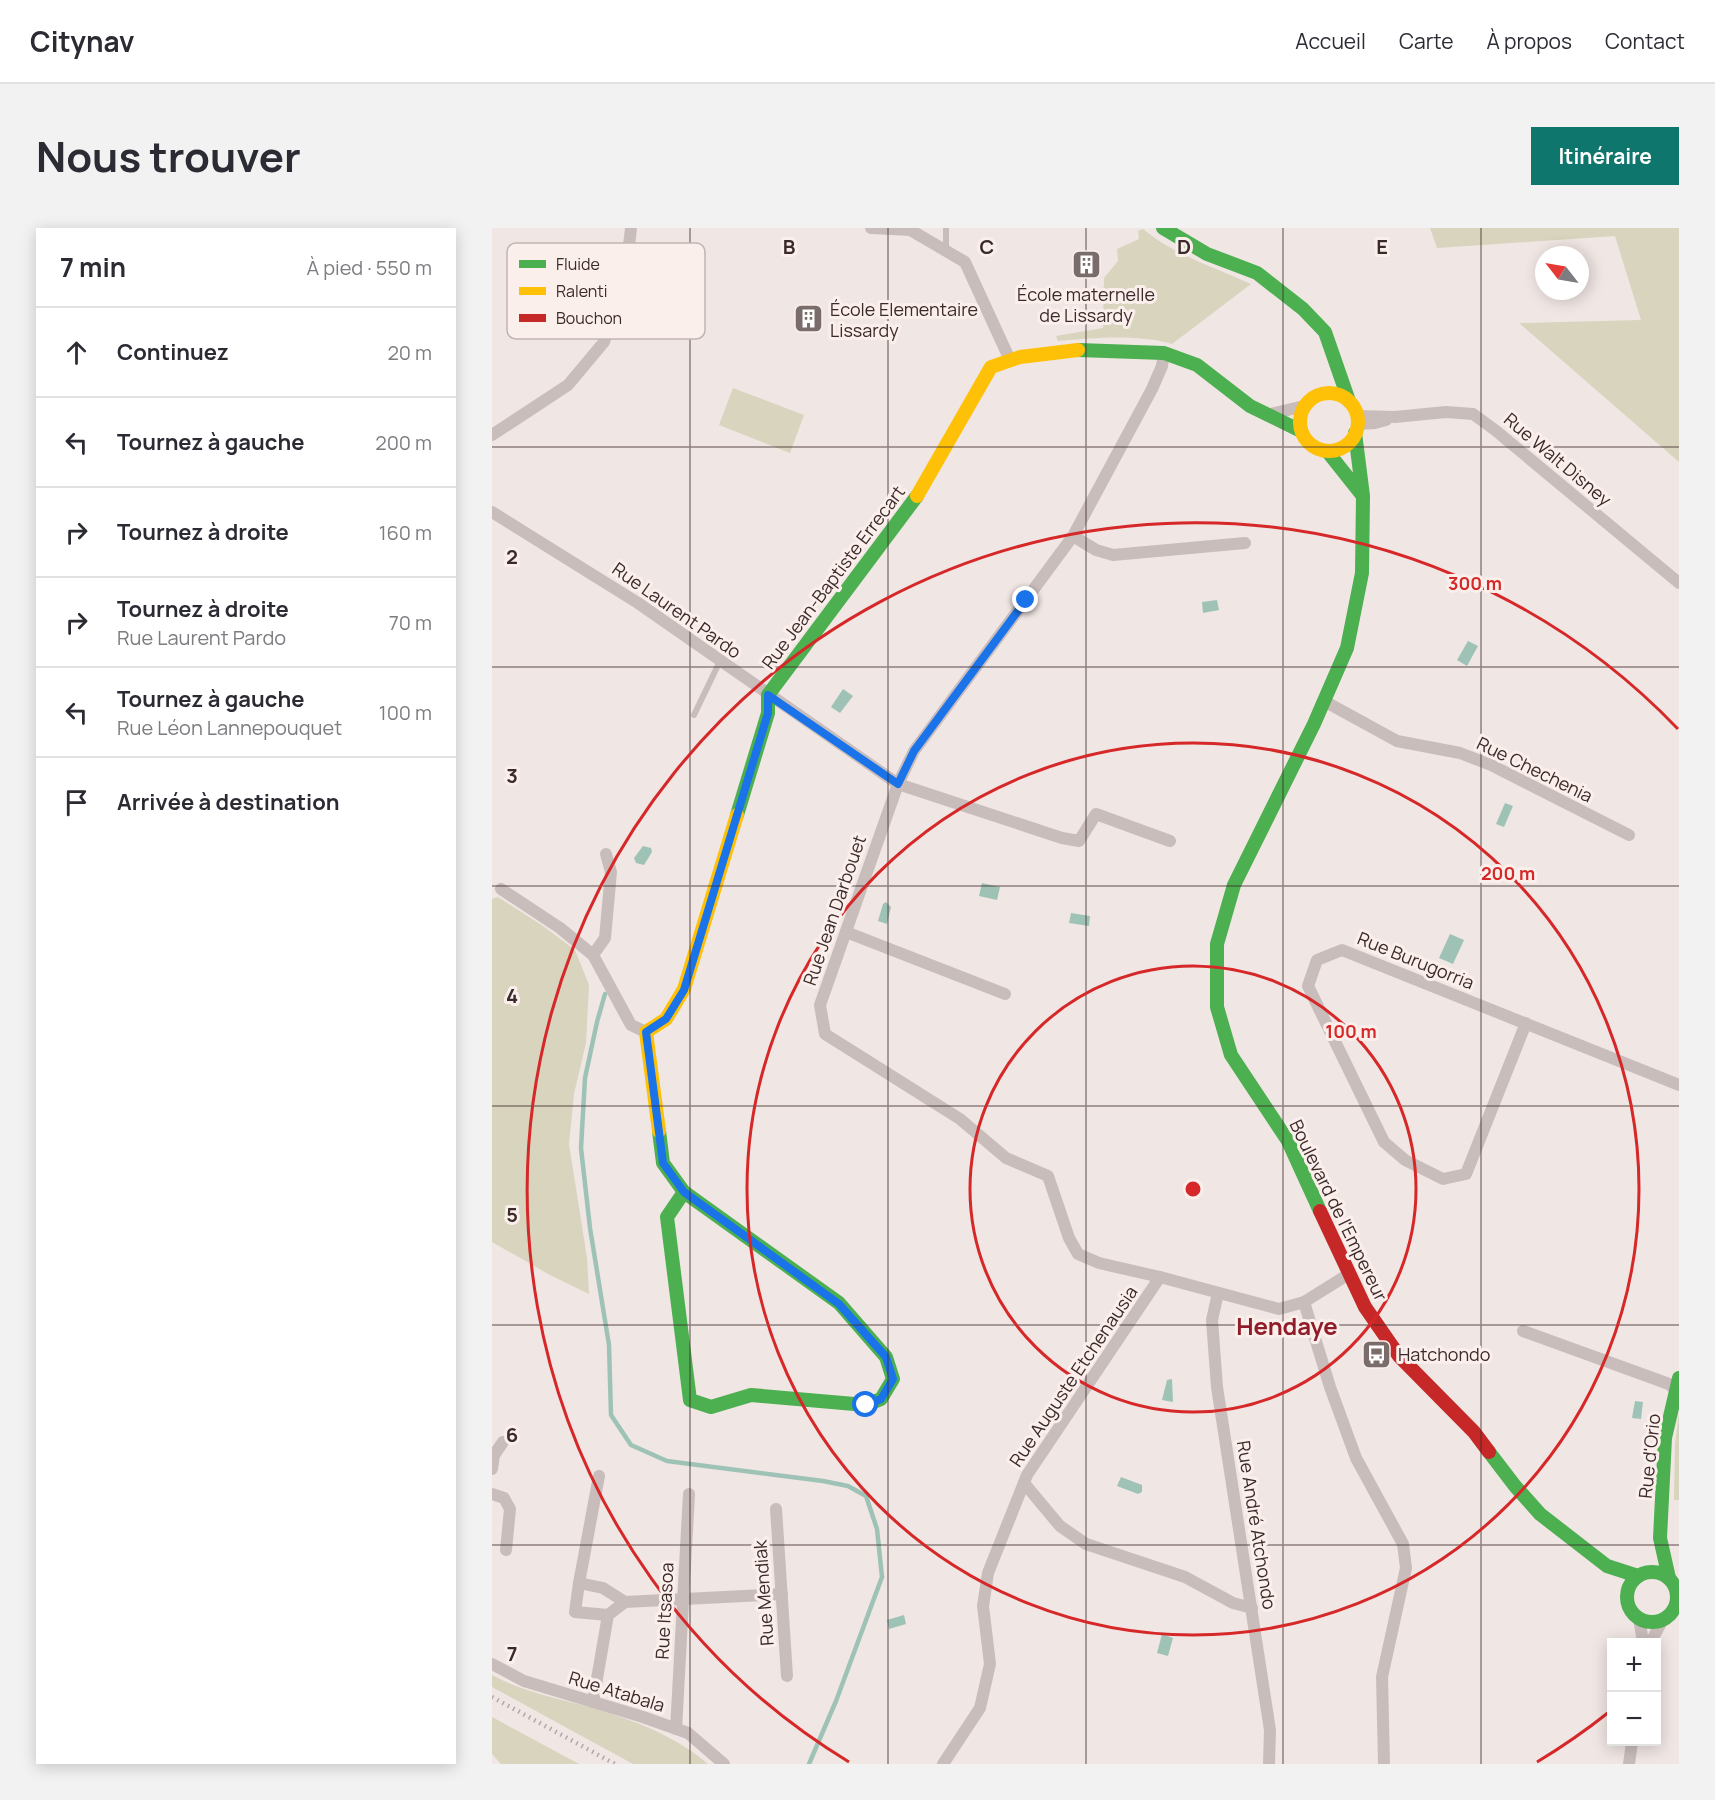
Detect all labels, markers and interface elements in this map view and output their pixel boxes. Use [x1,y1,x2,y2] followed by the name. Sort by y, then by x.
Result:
[30,22,134,60] text: Citynav
[1295,27,1366,55] text: Accueil
[1399,27,1453,55] text: Carte
[1486,27,1572,55] text: À propos
[1605,27,1685,55] text: Contact
[36,127,301,185] text: Nous trouver
[1531,127,1679,185] button: Itinéraire
[783,233,796,260] text: B
[980,233,994,260] text: C
[1177,233,1191,260] text: D
[1376,233,1388,260] text: E
[507,243,705,339] legend
[1535,246,1589,300] north arrow
[60,249,126,285] text: 7 min
[1070,249,1102,281] building icon: École maternelle de Lissardy
[556,253,600,275] text: Fluide
[306,254,432,281] text: À pied · 550 m
[556,280,607,302] text: Ralenti
[1017,282,1155,327] place label: École maternelle de Lissardy
[830,297,978,342] place label: École Elementaire Lissardy
[793,303,825,335] building icon: École Elementaire Lissardy
[556,307,622,329] text: Bouchon
[60,336,93,369] icon: ahead
[117,337,229,367] text: Continuez
[387,339,432,366] text: 20 m
[1499,407,1617,511] street label: Rue Walt Disney
[60,426,93,459] icon: left
[117,427,304,457] text: Tournez à gauche
[375,429,432,456] text: 200 m
[756,480,910,674] street label: Rue Jean-Baptiste Errecart
[60,516,93,549] icon: right
[117,517,289,547] text: Tournez à droite
[379,519,432,546] text: 160 m
[506,543,518,570] text: 2
[608,557,746,663] street label: Rue Laurent Pardo
[1448,571,1502,595] text: 300 m
[1012,586,1038,612] route end
[117,594,289,624] text: Tournez à droite
[60,606,93,639] icon: right
[389,609,432,636] text: 70 m
[117,624,286,651] text: Rue Laurent Pardo
[117,684,304,714] text: Tournez à gauche
[60,696,93,729] icon: left
[379,699,432,726] text: 100 m
[117,714,342,741] text: Rue Léon Lannepouquet
[1473,731,1597,807] street label: Rue Chechenia
[506,762,518,789] text: 3
[60,786,93,819] icon: arrive
[117,787,340,817] text: Arrivée à destination
[797,832,871,988] street label: Rue Jean Darbouet
[1481,861,1535,885] text: 200 m
[1354,926,1478,994] street label: Rue Burugorria
[506,982,518,1009] text: 4
[1325,1019,1377,1043] text: 100 m
[1285,1115,1394,1305] street label: Boulevard de l'Empereur
[1183,1179,1203,1199] centre of rings
[506,1201,518,1228] text: 5
[1003,1281,1143,1471] street label: Rue Auguste Etchenausia
[1236,1309,1338,1342] district label: Hendaye
[1361,1338,1393,1370] bus stop icon: Hatchondo
[1398,1342,1490,1366] place label: Hatchondo
[852,1391,878,1417] route start
[1633,1412,1665,1500] street label: Rue d'Orio
[506,1421,518,1448] text: 6
[1232,1439,1282,1611] street label: Rue André Atchondo
[747,1538,779,1647] street label: Rue Mendiak
[649,1562,679,1660] street label: Rue Itsasoa
[1607,1638,1661,1746] map controls
[1607,1638,1661,1692] button: +
[507,1640,517,1667] text: 7
[566,1665,668,1717] street label: Rue Atabala
[1607,1692,1661,1746] button: −

